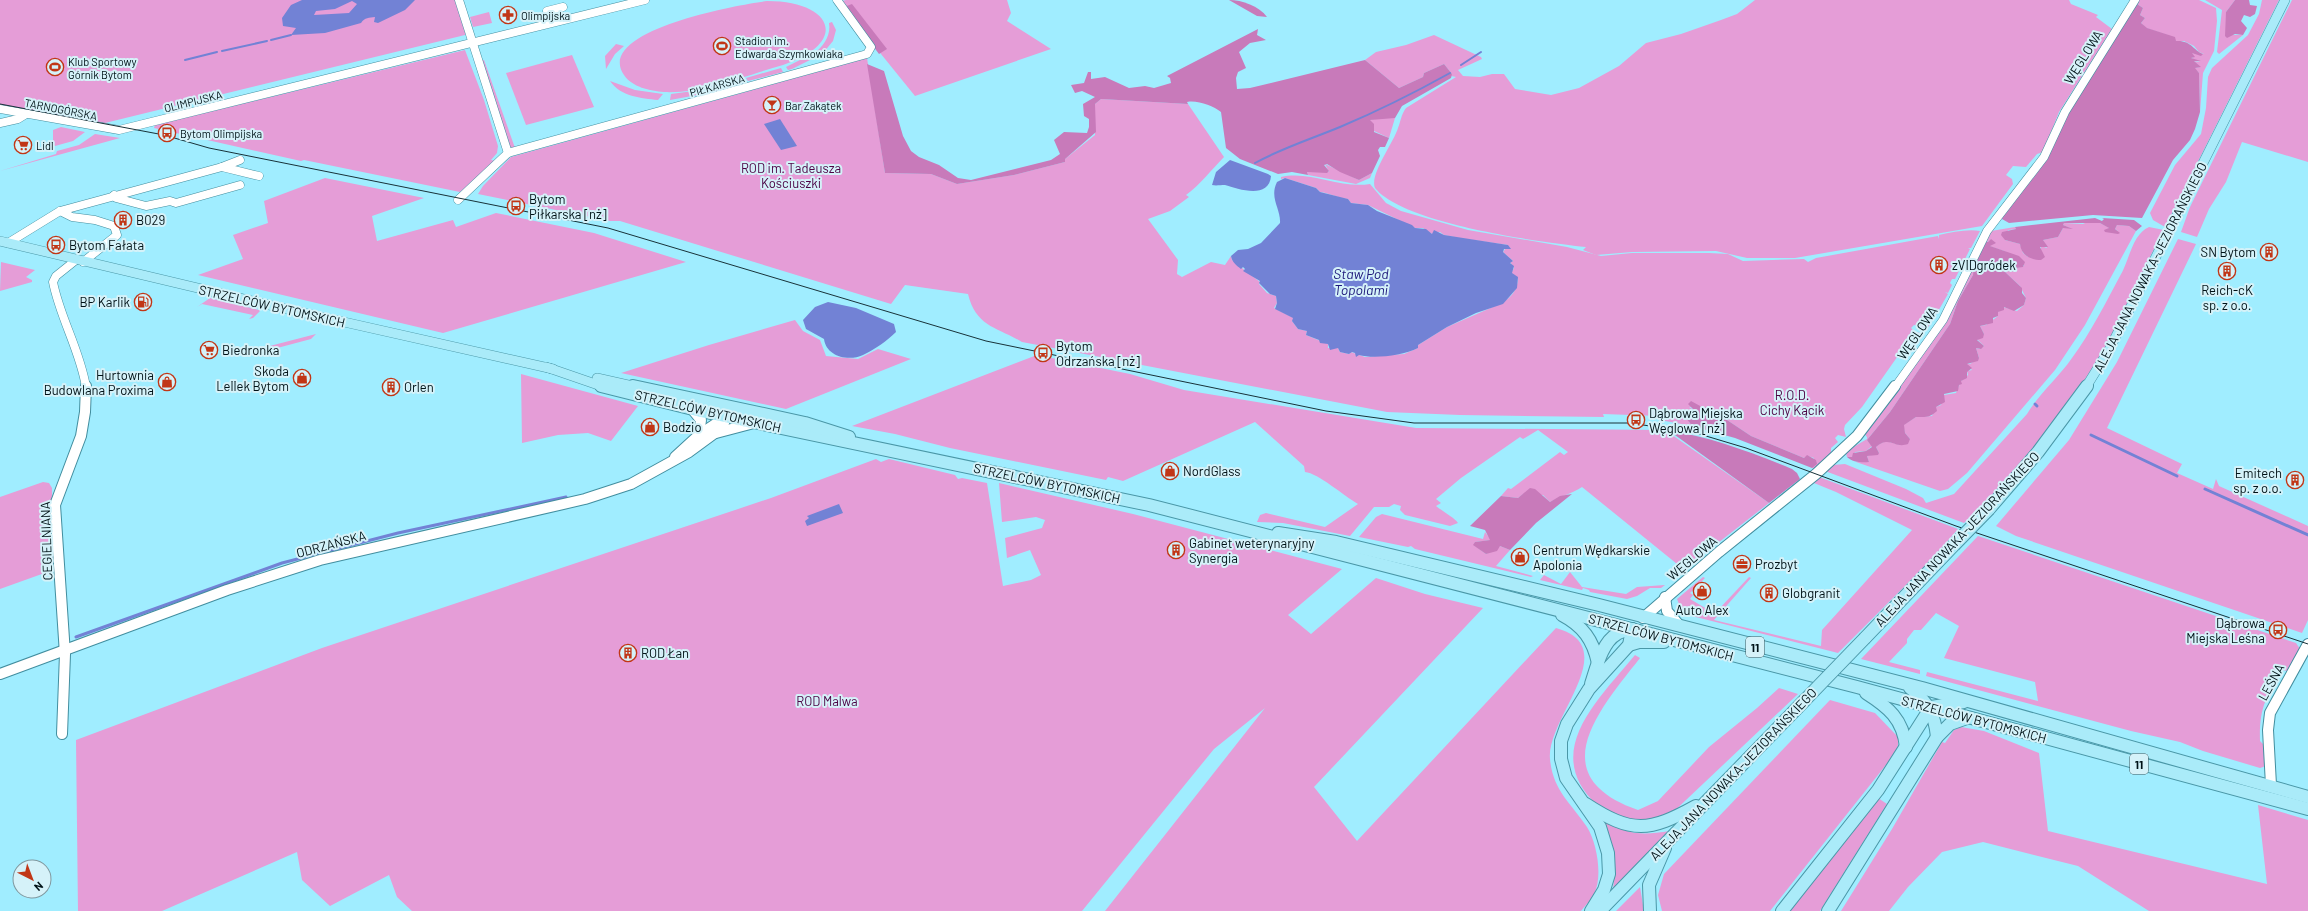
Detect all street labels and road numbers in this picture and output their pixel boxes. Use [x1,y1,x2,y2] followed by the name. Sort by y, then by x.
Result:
[2060,27,2106,87] street label: WĘGLOWA
[688,71,746,99] street label: PIŁKARSKA
[162,87,224,115] street label: OLIMPIJSKA
[24,96,99,122] street label: TARNOGÓRSKA
[2090,159,2210,375] street label: ALEJA JANA NOWAKA-JEZIORAŃSKIEGO
[197,281,347,331] street label: STRZELCÓW BYTOMSKICH
[1893,303,1941,363] street label: WĘGLOWA
[633,386,783,436] street label: STRZELCÓW BYTOMSKICH
[1872,448,2042,630] street label: ALEJA JANA NOWAKA-JEZIORAŃSKIEGO
[972,460,1122,506] street label: STRZELCÓW BYTOMSKICH
[37,501,55,581] street label: CEGIELNIANA
[294,527,368,561] street label: ODRZAŃSKA
[1664,532,1720,584] street label: WĘGLOWA
[1587,610,1735,664] street label: STRZELCÓW BYTOMSKICH
[1746,637,1764,657] road number: 11
[2254,661,2288,703] street label: LEŚNA
[1646,684,1820,864] street label: ALEJA JANA NOWAKA-JEZIORAŃSKIEGO
[1900,692,2048,746] street label: STRZELCÓW BYTOMSKICH
[2130,754,2148,774] road number: 11

